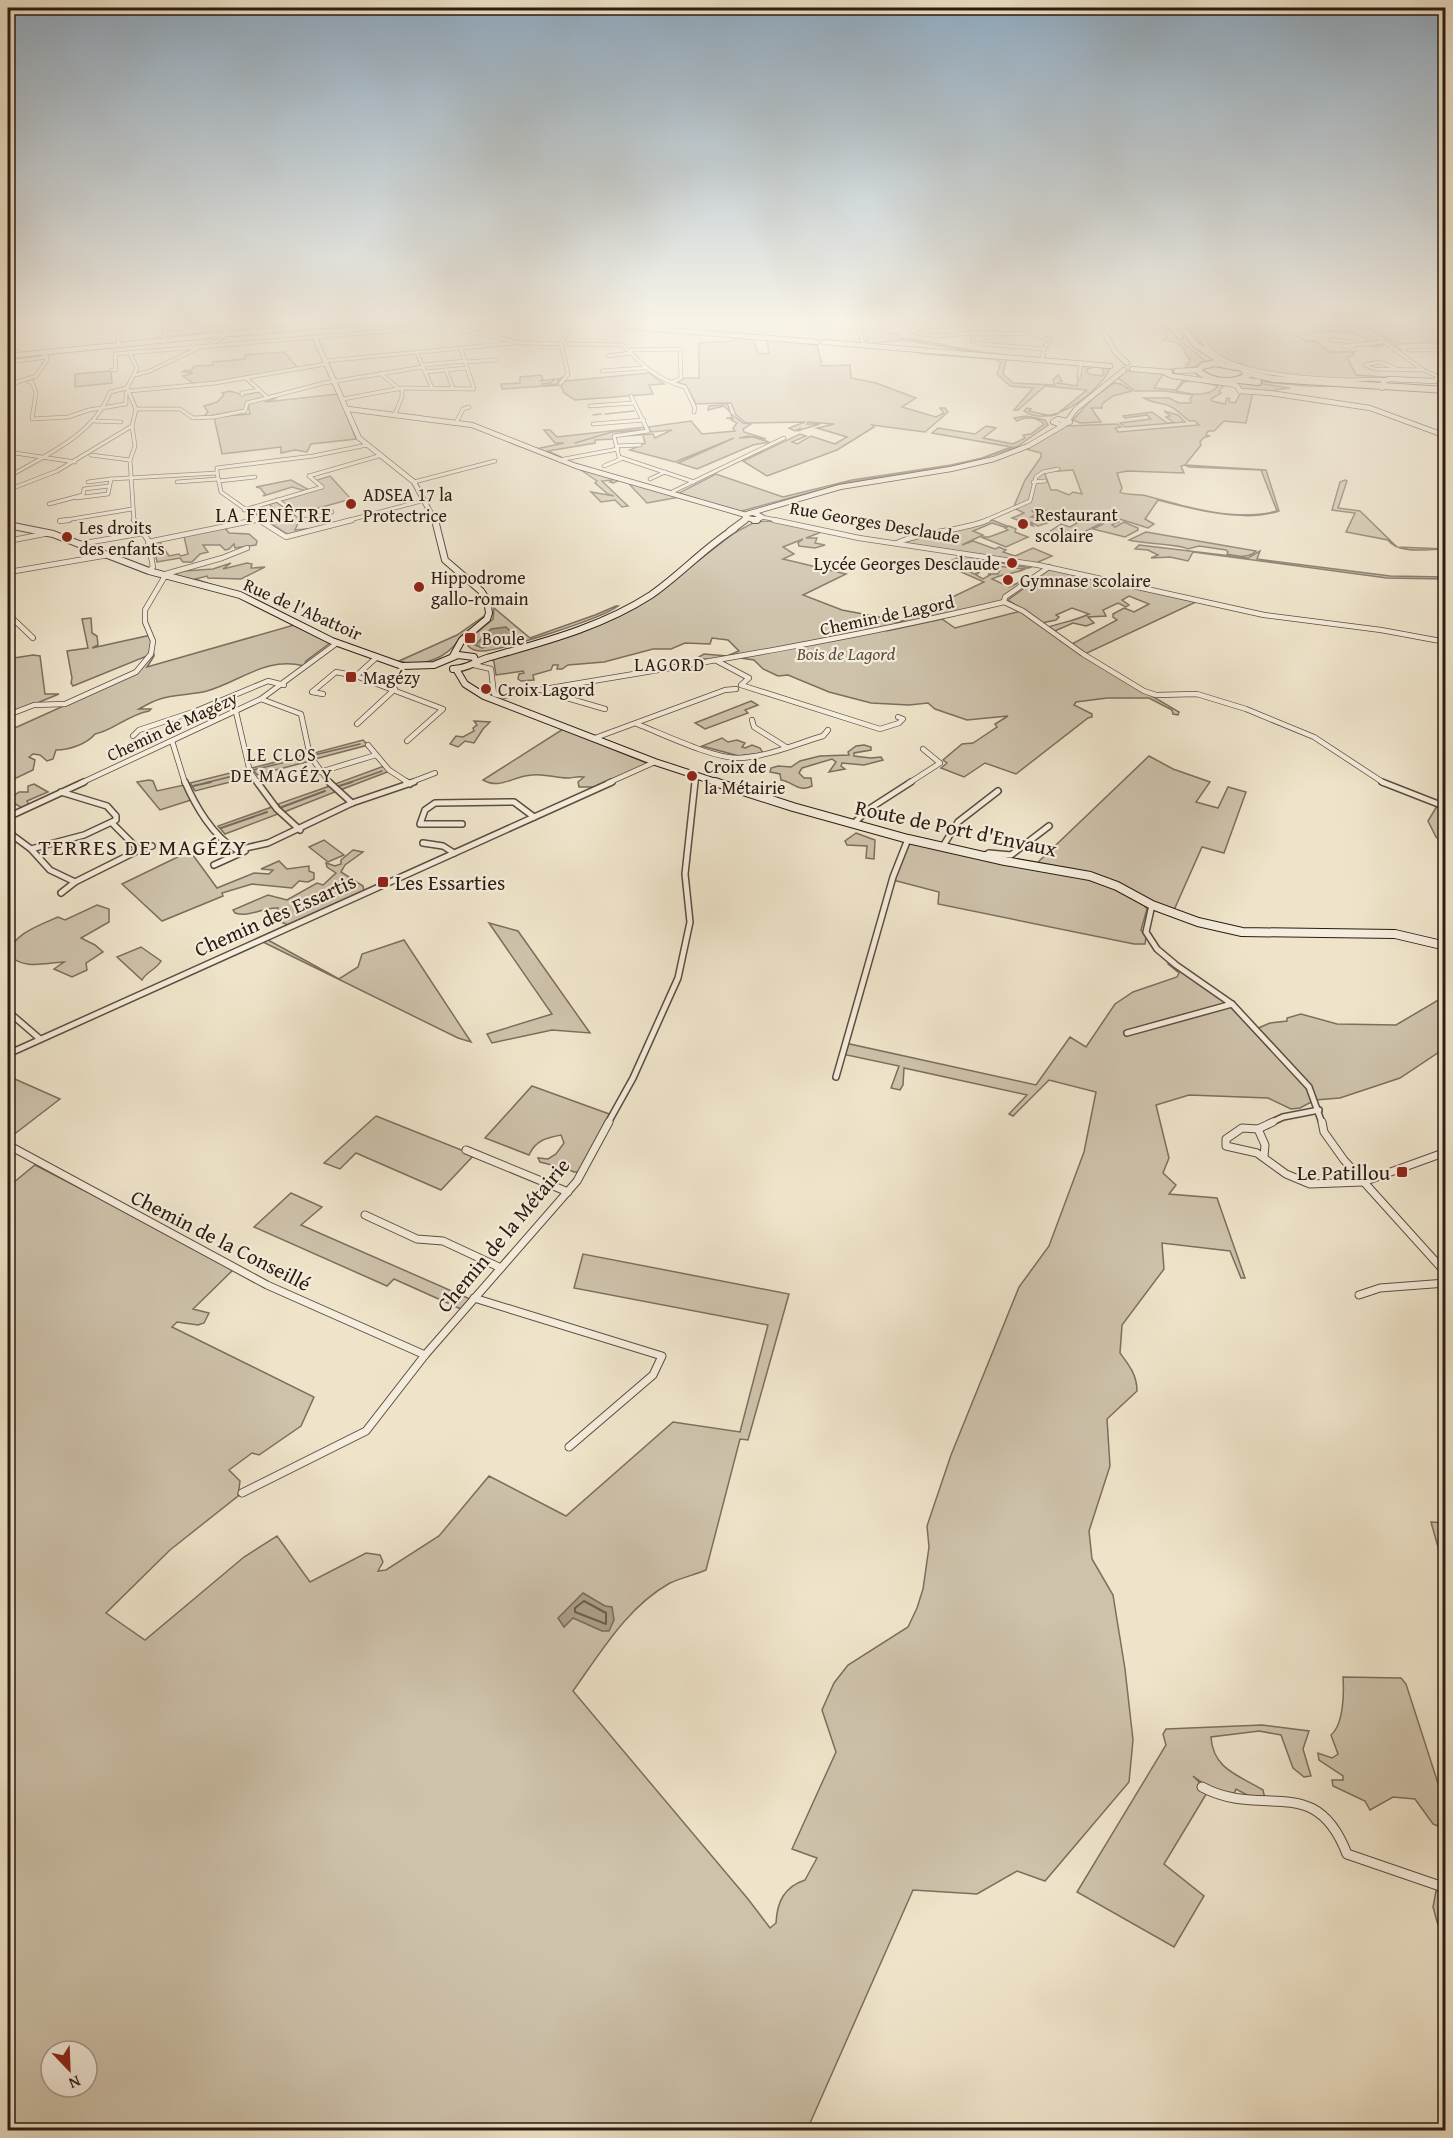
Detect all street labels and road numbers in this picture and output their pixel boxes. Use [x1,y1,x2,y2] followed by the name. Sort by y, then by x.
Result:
[788,494,962,550] street label: Rue Georges Desclaude
[239,571,367,647] street label: Rue de l'Abattoir
[817,588,957,642] street label: Chemin de Lagord
[102,684,242,768] street label: Chemin de Magézy
[852,791,1060,865] street label: Route de Port d'Envaux
[189,865,361,965] street label: Chemin des Essartis
[429,1151,577,1319] street label: Chemin de la Métairie
[126,1181,317,1299] street label: Chemin de la Conseillé

